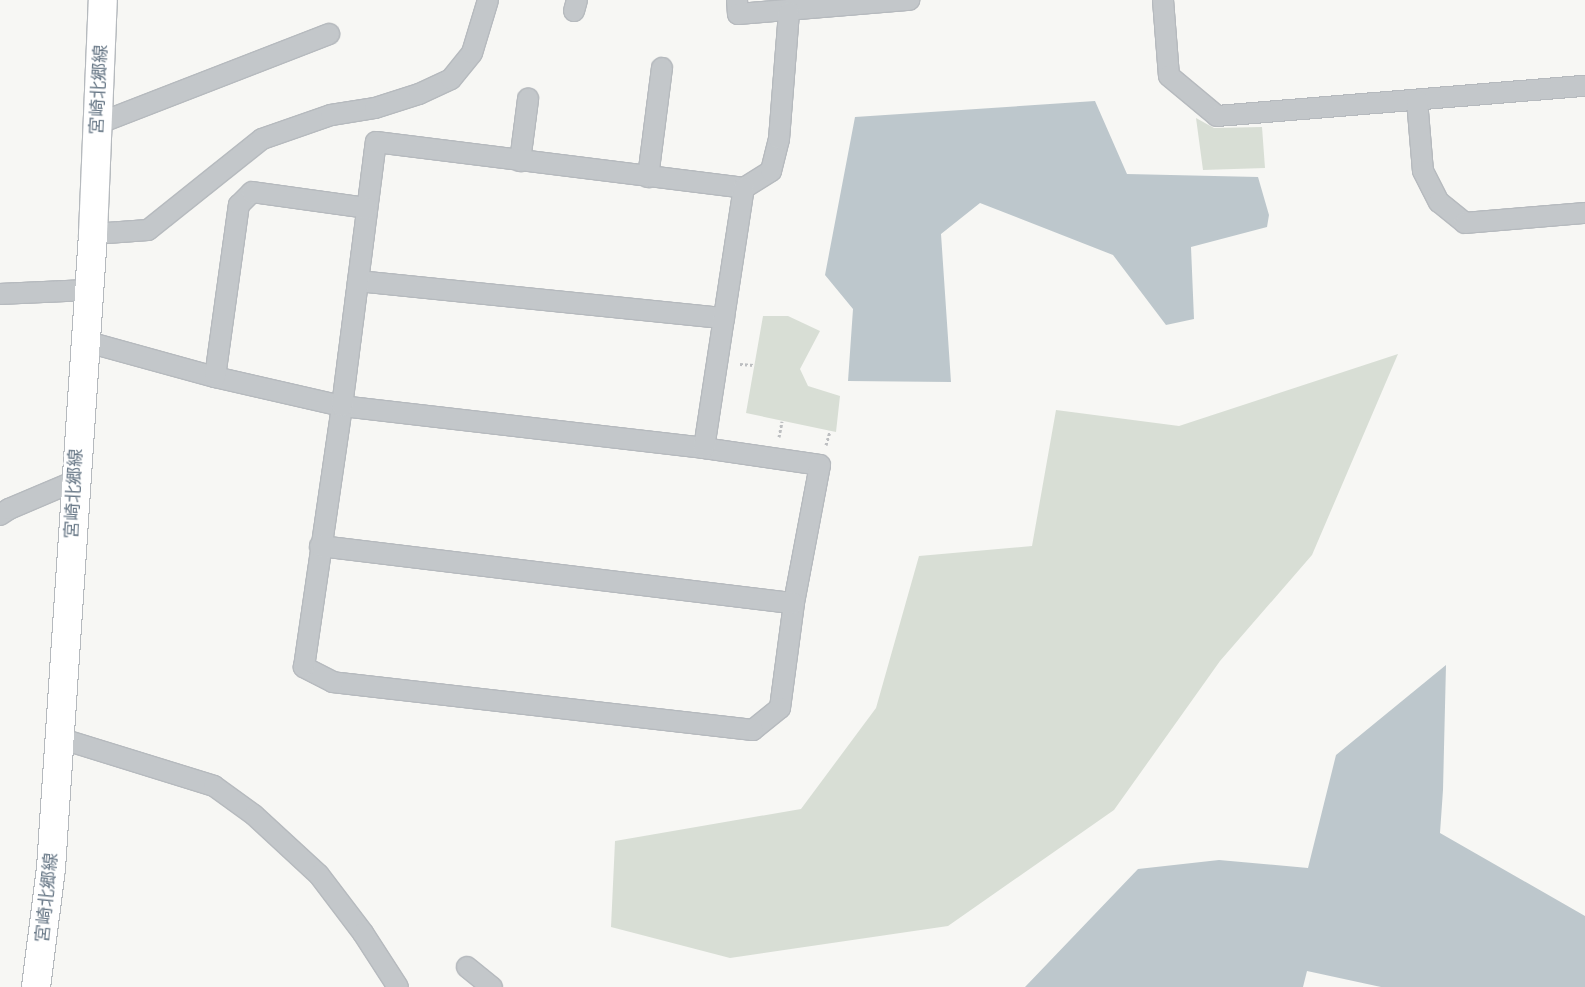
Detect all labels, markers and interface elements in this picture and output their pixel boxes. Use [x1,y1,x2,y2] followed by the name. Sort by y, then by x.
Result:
[86,44,112,136] street label: 宮崎北郷線
[61,448,87,540] street label: 宮崎北郷線
[32,852,62,944] street label: 宮崎北郷線

